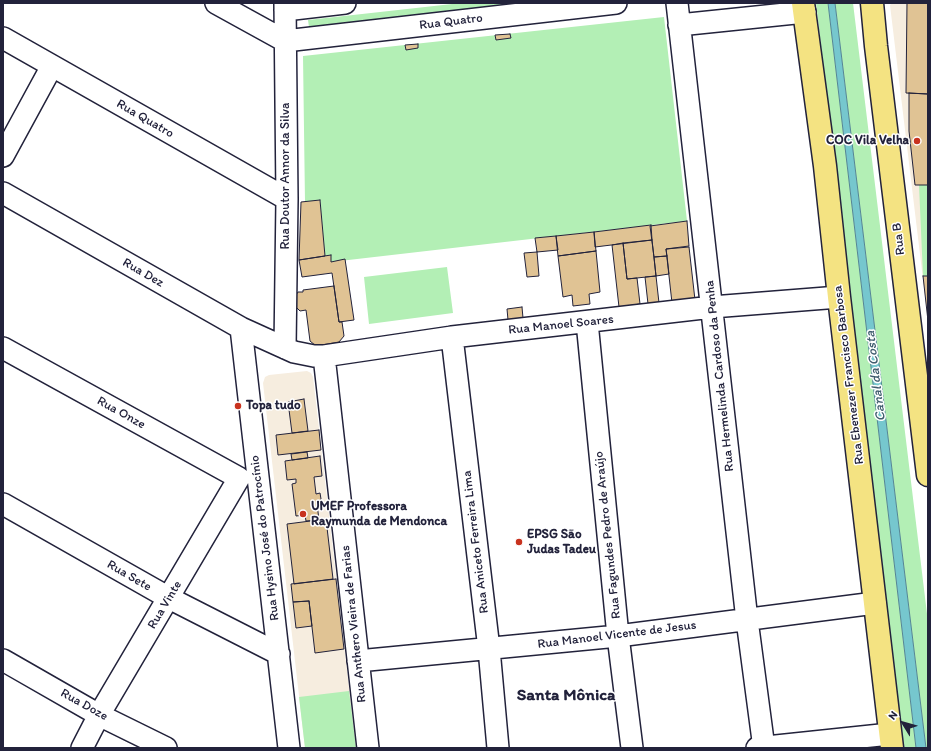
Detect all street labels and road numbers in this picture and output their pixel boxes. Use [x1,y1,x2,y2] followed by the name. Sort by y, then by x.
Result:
[418,10,484,34] street label: Rua Quatro
[113,96,177,142] street label: Rua Quatro
[278,103,294,249] street label: Rua Doutor Annor da Silva
[889,222,909,256] street label: Rua B
[120,255,166,291] street label: Rua Dez
[702,280,738,472] street label: Rua Hermelinda Cardoso da Penha
[830,285,868,465] street label: Rua Ebenezer Francisco Barbosa
[508,312,614,338] street label: Rua Manoel Soares
[94,393,148,433] street label: Rua Onze
[591,450,625,620] street label: Rua Fagundes Pedro de Araújo
[247,454,283,622] street label: Rua Hysino José do Patrocínio
[459,470,493,614] street label: Rua Aniceto Ferreira Lima
[338,544,370,704] street label: Rua Anthero Vieira de Farias
[104,557,154,595] street label: Rua Sete
[144,578,186,632] street label: Rua Vinte
[537,618,697,652] street label: Rua Manoel Vicente de Jesus
[58,686,110,724] street label: Rua Doze

